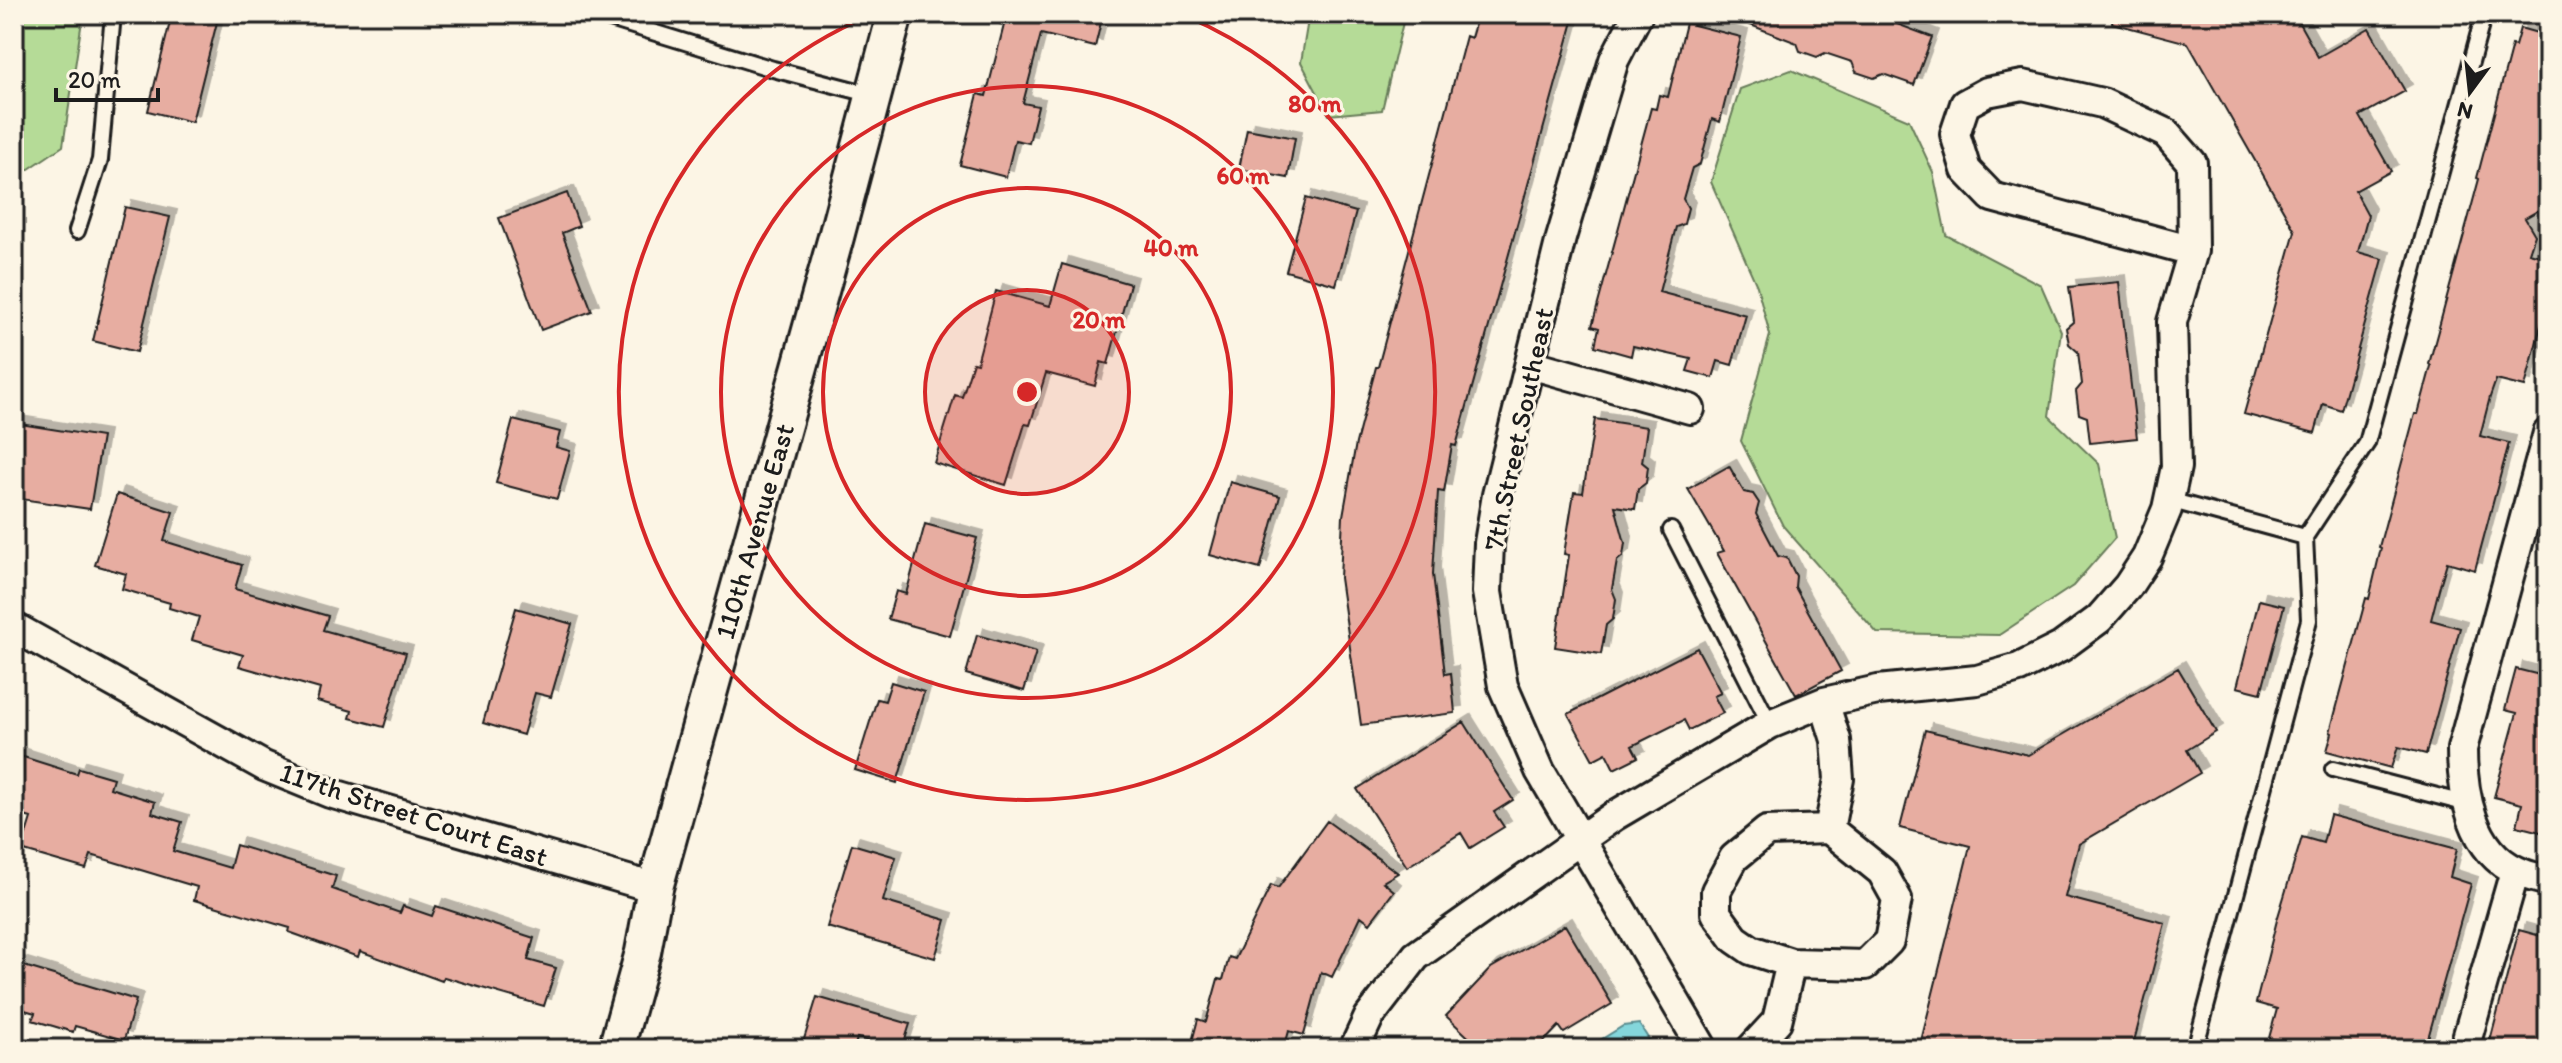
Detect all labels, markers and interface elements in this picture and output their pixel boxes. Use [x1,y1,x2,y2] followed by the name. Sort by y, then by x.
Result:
[56,52,158,102] scale bar
[2430,52,2510,132] north arrow
[68,65,121,94] text: 20 m
[1288,89,1343,118] text: 80 m
[2454,96,2476,126] text: N
[1216,161,1270,190] text: 60 m
[1144,233,1199,262] text: 40 m
[1476,304,1560,554] street label: 7th Street Southeast
[1073,305,1126,334] text: 20 m
[1013,378,1041,406] centre of rings
[707,419,801,643] street label: 110th Avenue East
[276,755,552,873] street label: 117th Street Court East

